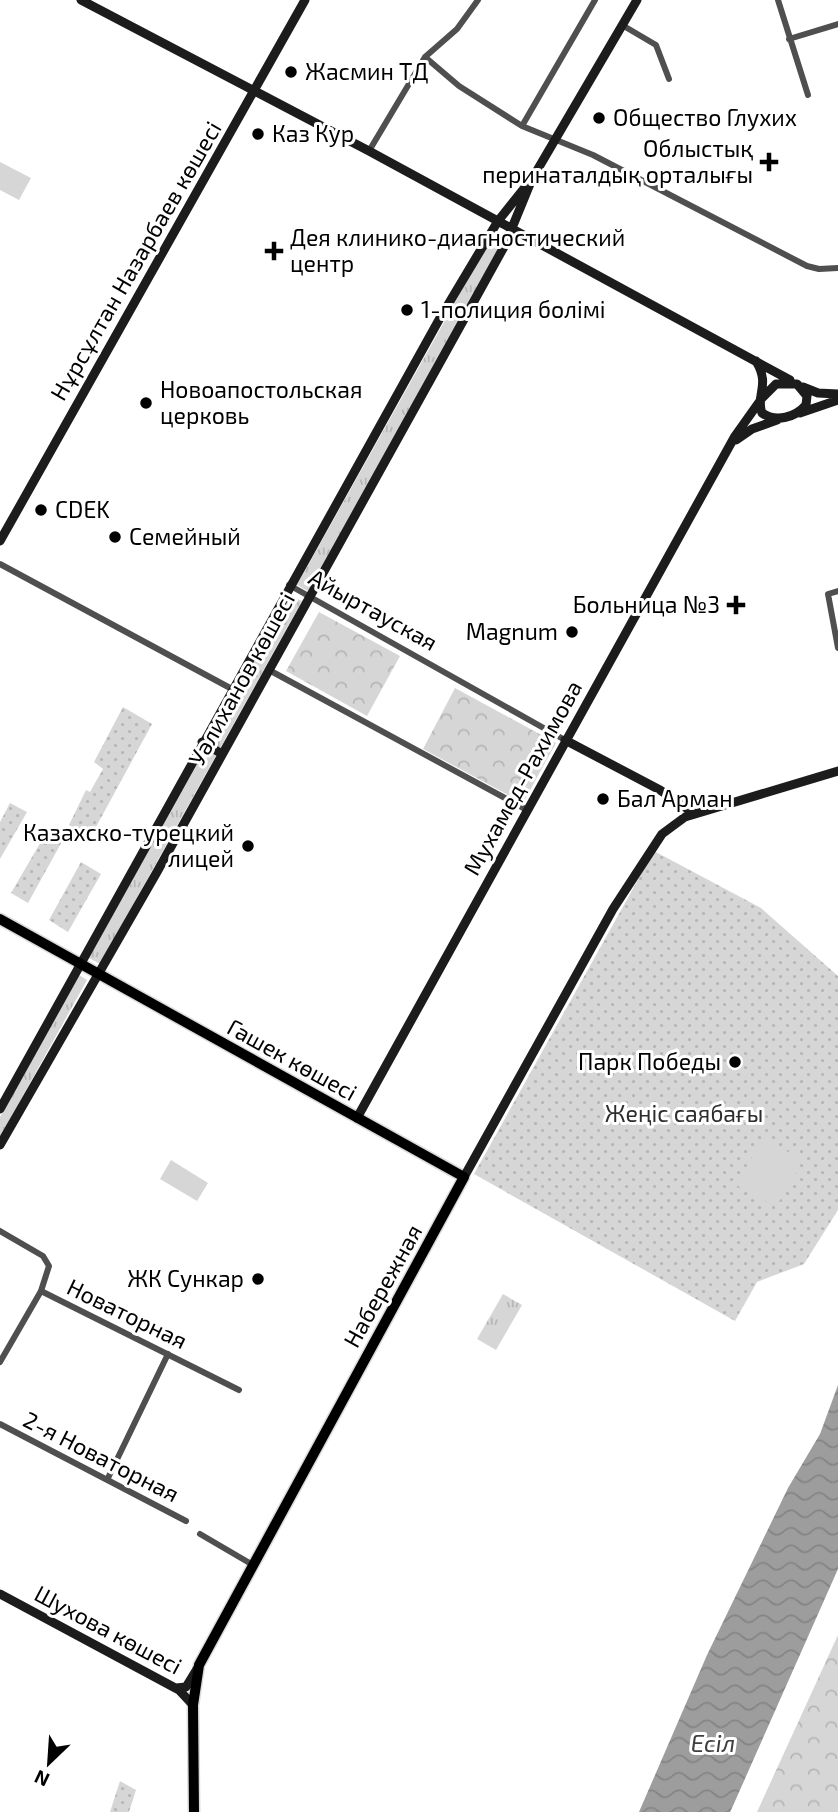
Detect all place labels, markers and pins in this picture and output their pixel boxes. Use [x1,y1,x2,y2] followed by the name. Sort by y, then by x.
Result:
[305,57,428,85] place label: Жасмин ТД
[283,64,299,80] marker: Жасмин ТД
[613,103,797,132] place label: Общество Глухих
[591,110,607,126] marker: Общество Глухих
[272,119,354,148] place label: Каз Кур
[250,126,266,142] marker: Каз Кур
[482,134,753,188] place label: Облыстық перинаталдық орталығы
[759,152,779,172] marker: Облыстық перинаталдық орталығы
[290,223,625,277] place label: Дея клинико-диагностический центр
[264,241,284,261] marker: Дея клинико-диагностический центр
[421,295,606,323] place label: 1-полиция болiмi
[399,302,415,318] marker: 1-полиция болiмi
[160,375,362,429] place label: Новоапостольская церковь
[138,395,154,411] marker: Новоапостольская церковь
[55,495,110,523] place label: CDEK
[33,502,49,518] marker: CDEK
[129,522,241,550] place label: Семейный
[107,529,123,545] marker: Семейный
[573,590,720,618] place label: Больница №3
[726,595,746,615] marker: Больница №3
[466,617,558,645] place label: Magnum
[564,624,580,640] marker: Magnum
[617,784,733,812] place label: Бал Арман
[595,791,611,807] marker: Бал Арман
[23,818,234,872] place label: Казахско-турецкий лицей
[240,838,256,854] marker: Казахско-турецкий лицей
[578,1047,721,1075] place label: Парк Победы
[727,1054,743,1070] marker: Парк Победы
[127,1264,244,1293] place label: ЖК Сункар
[250,1271,266,1287] marker: ЖК Сункар

